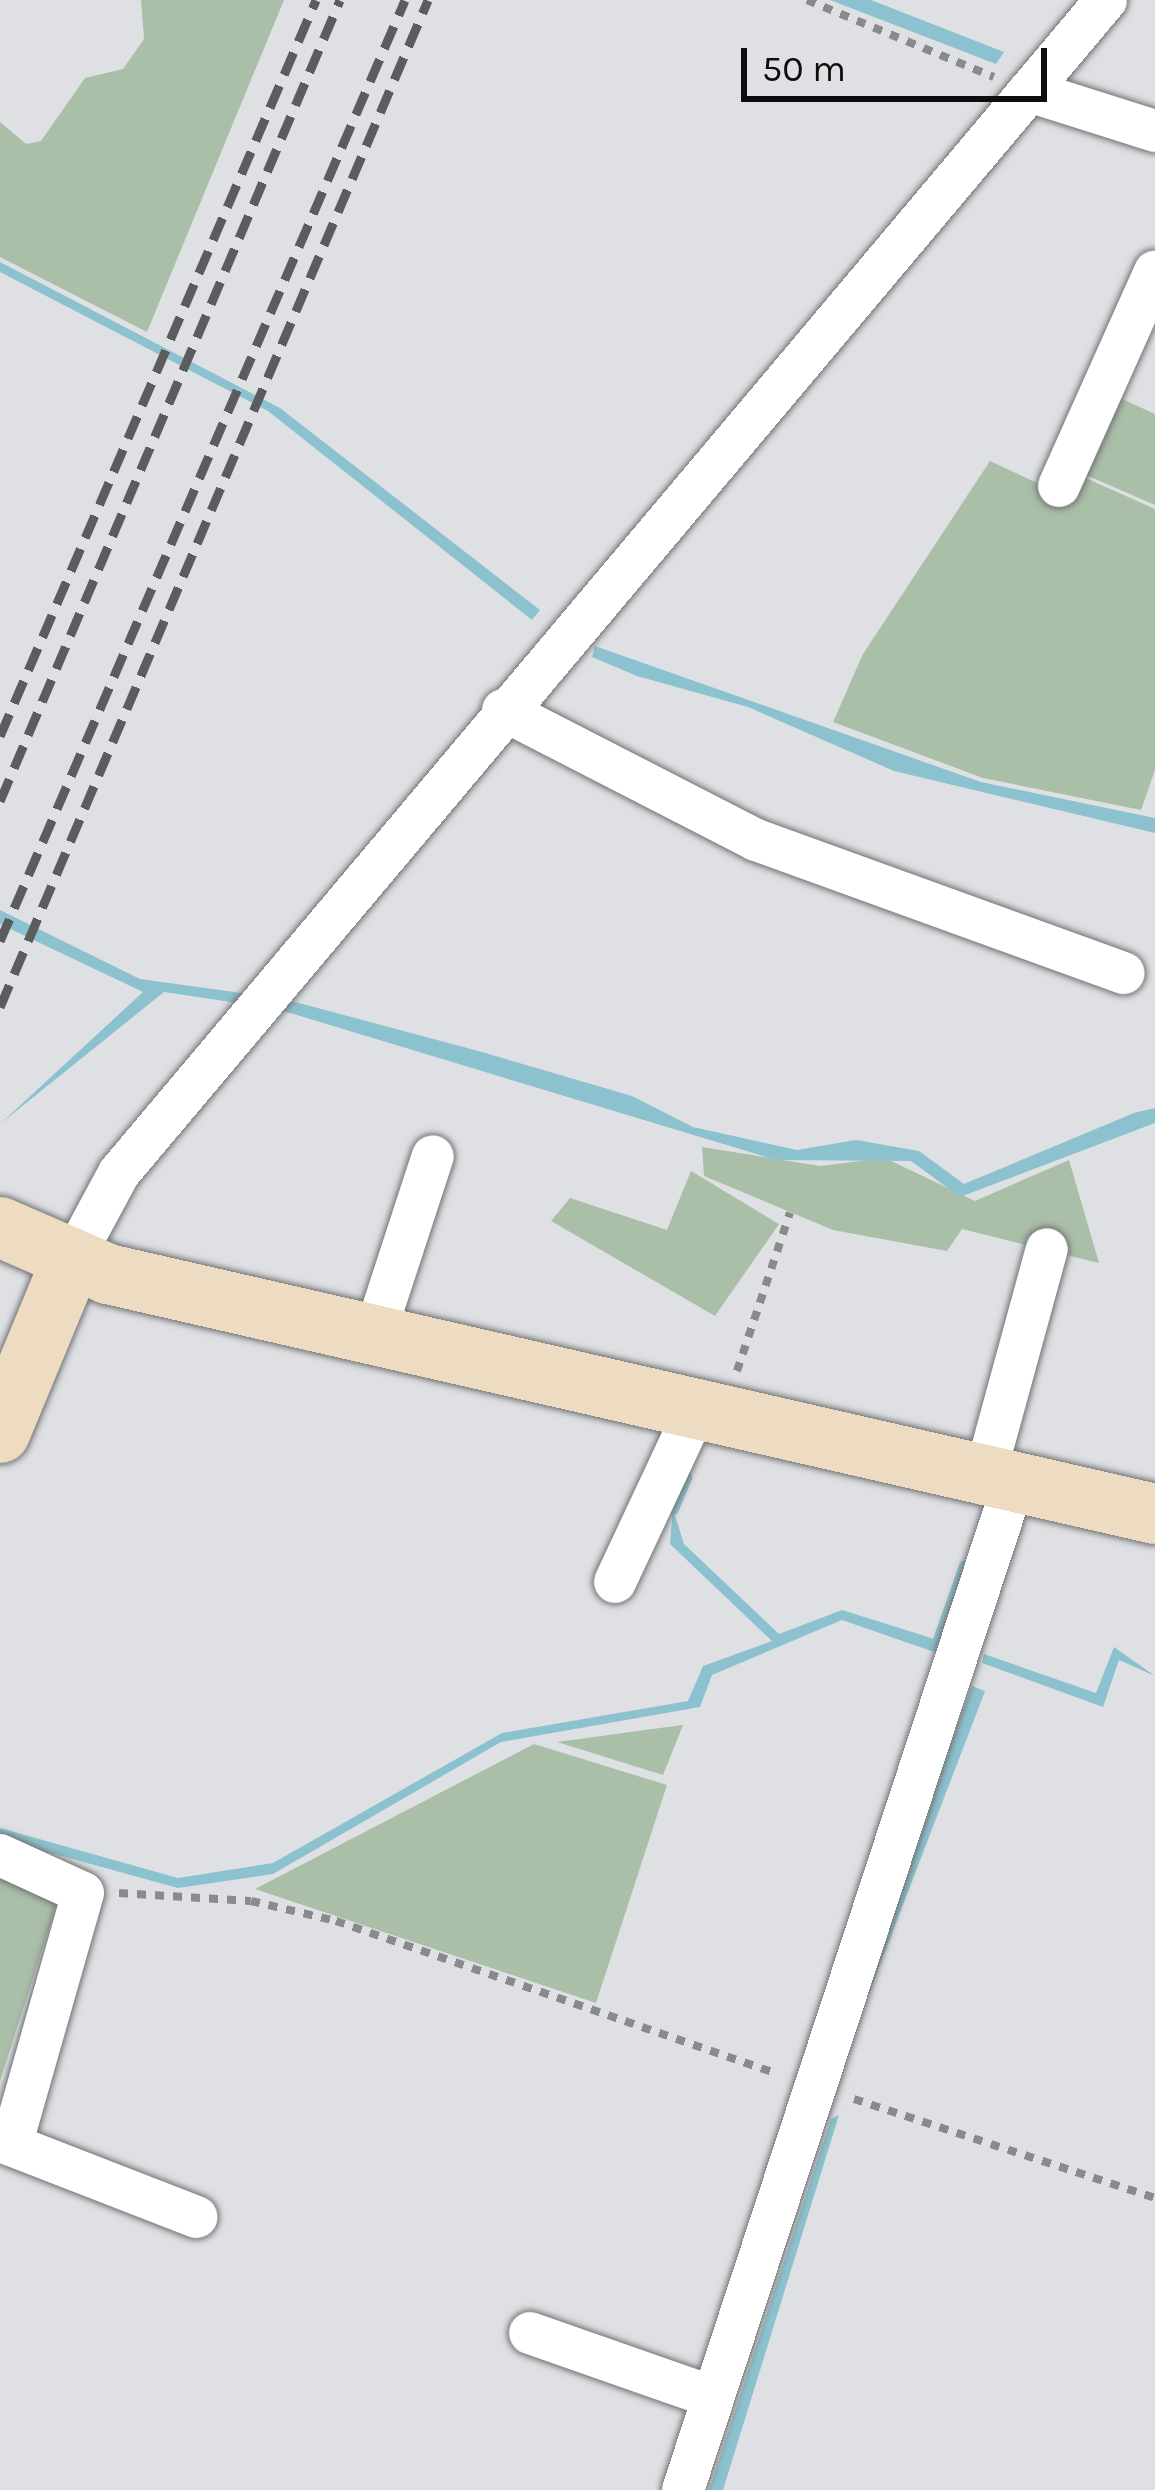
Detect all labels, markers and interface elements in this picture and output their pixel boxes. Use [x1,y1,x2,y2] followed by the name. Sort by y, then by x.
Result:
[747,24,1053,98] scale bar
[762,48,846,90] text: 50 m

